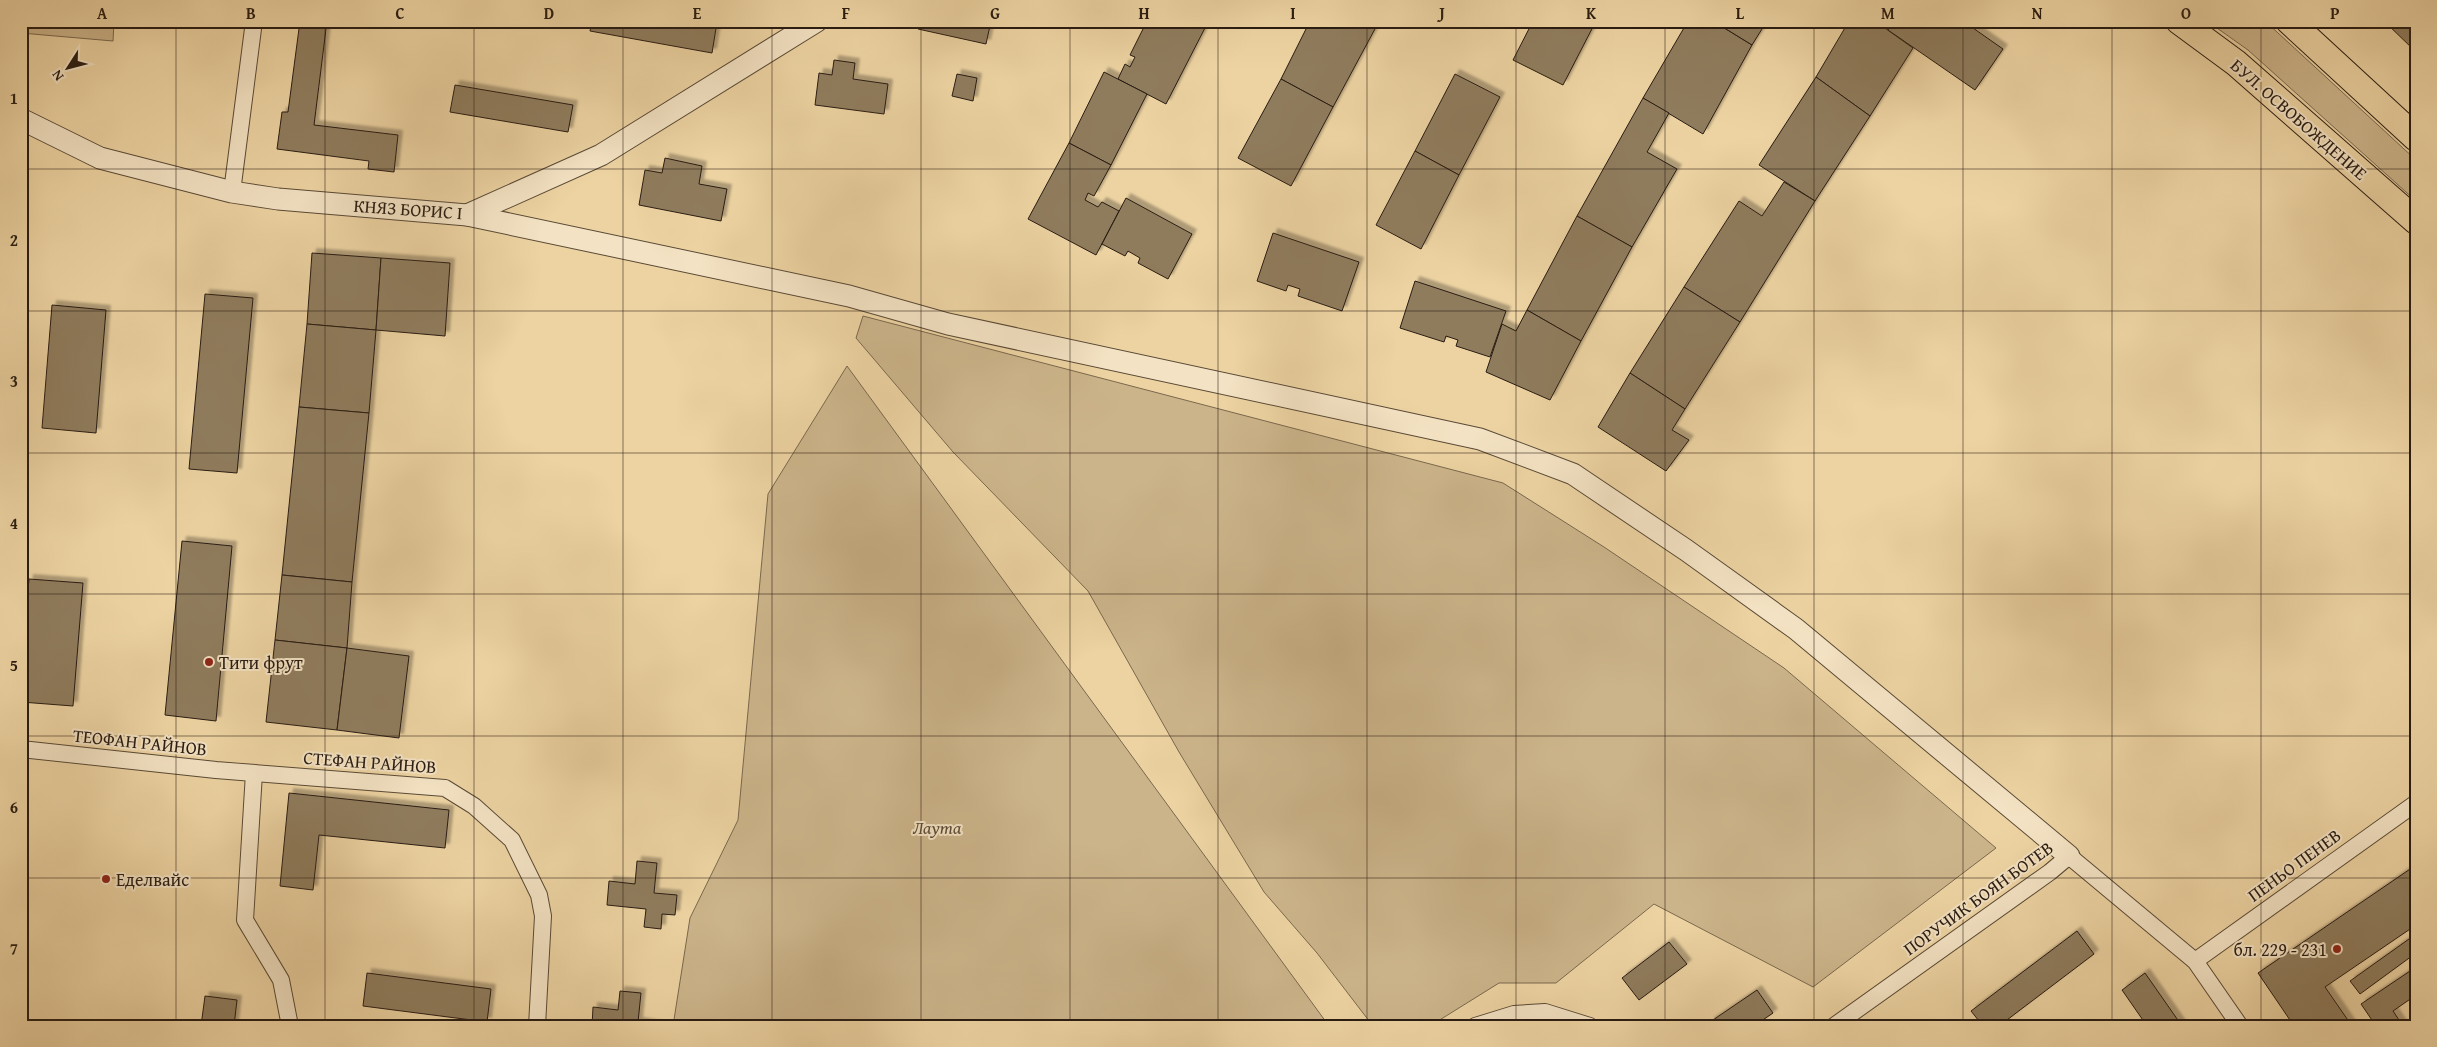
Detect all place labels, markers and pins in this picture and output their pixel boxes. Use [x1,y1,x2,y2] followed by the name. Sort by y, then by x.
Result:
[219,649,303,676] place label: Тити фрут
[203,656,215,668] marker: Тити фрут
[116,866,189,893] place label: Еделвайс
[100,873,112,885] marker: Еделвайс
[2233,936,2327,963] place label: бл. 229 - 231
[2331,943,2343,955] marker: бл. 229 - 231

